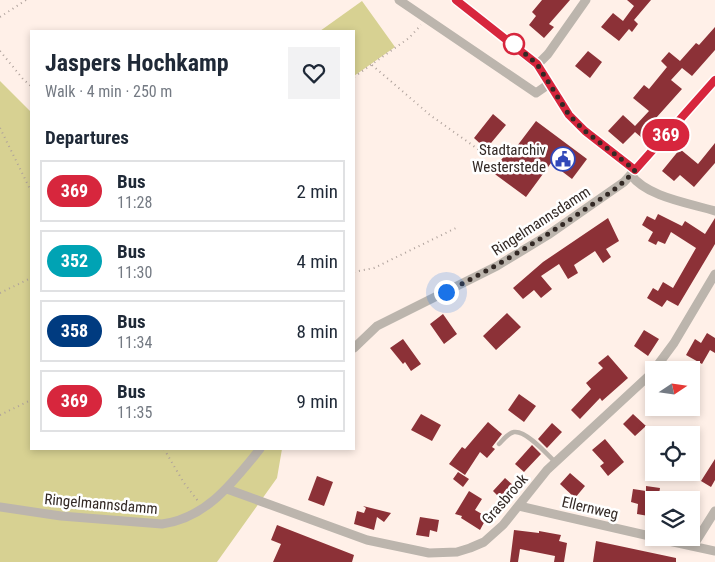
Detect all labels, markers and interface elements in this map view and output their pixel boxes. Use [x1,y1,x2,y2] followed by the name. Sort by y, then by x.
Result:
[503,33,525,55] unlabelled marker
[288,47,340,99] button: heart
[45,49,229,77] text: Jaspers Hochkamp
[45,82,172,101] text: Walk · 4 min · 250 m
[637,119,695,151] line badge: 369
[652,124,680,145] text: 369
[45,126,129,149] text: Departures
[472,141,547,176] place label: Stadtarchiv Westerstede
[550,146,576,172] public building icon: Stadtarchiv Westerstede
[117,170,146,193] text: Bus
[61,180,88,201] text: 369
[296,180,338,203] text: 2 min
[488,183,594,259] street label: Ringelmannsdamm
[117,193,152,212] text: 11:28
[117,240,146,263] text: Bus
[61,250,88,271] text: 352
[296,250,338,273] text: 4 min
[117,263,152,282] text: 11:30
[434,280,459,305] your location
[117,310,146,333] text: Bus
[61,320,88,341] text: 358
[296,320,338,343] text: 8 min
[117,333,152,352] text: 11:34
[645,361,700,416] north arrow
[645,361,700,546] map controls
[117,380,146,403] text: Bus
[61,390,88,411] text: 369
[296,390,338,413] text: 9 min
[117,403,152,422] text: 11:35
[645,426,700,481] button: locate
[478,470,532,528] street label: Grasbrook
[44,490,158,518] street label: Ringelmannsdamm
[645,491,700,546] button: layers
[560,493,620,523] street label: Ellernweg

